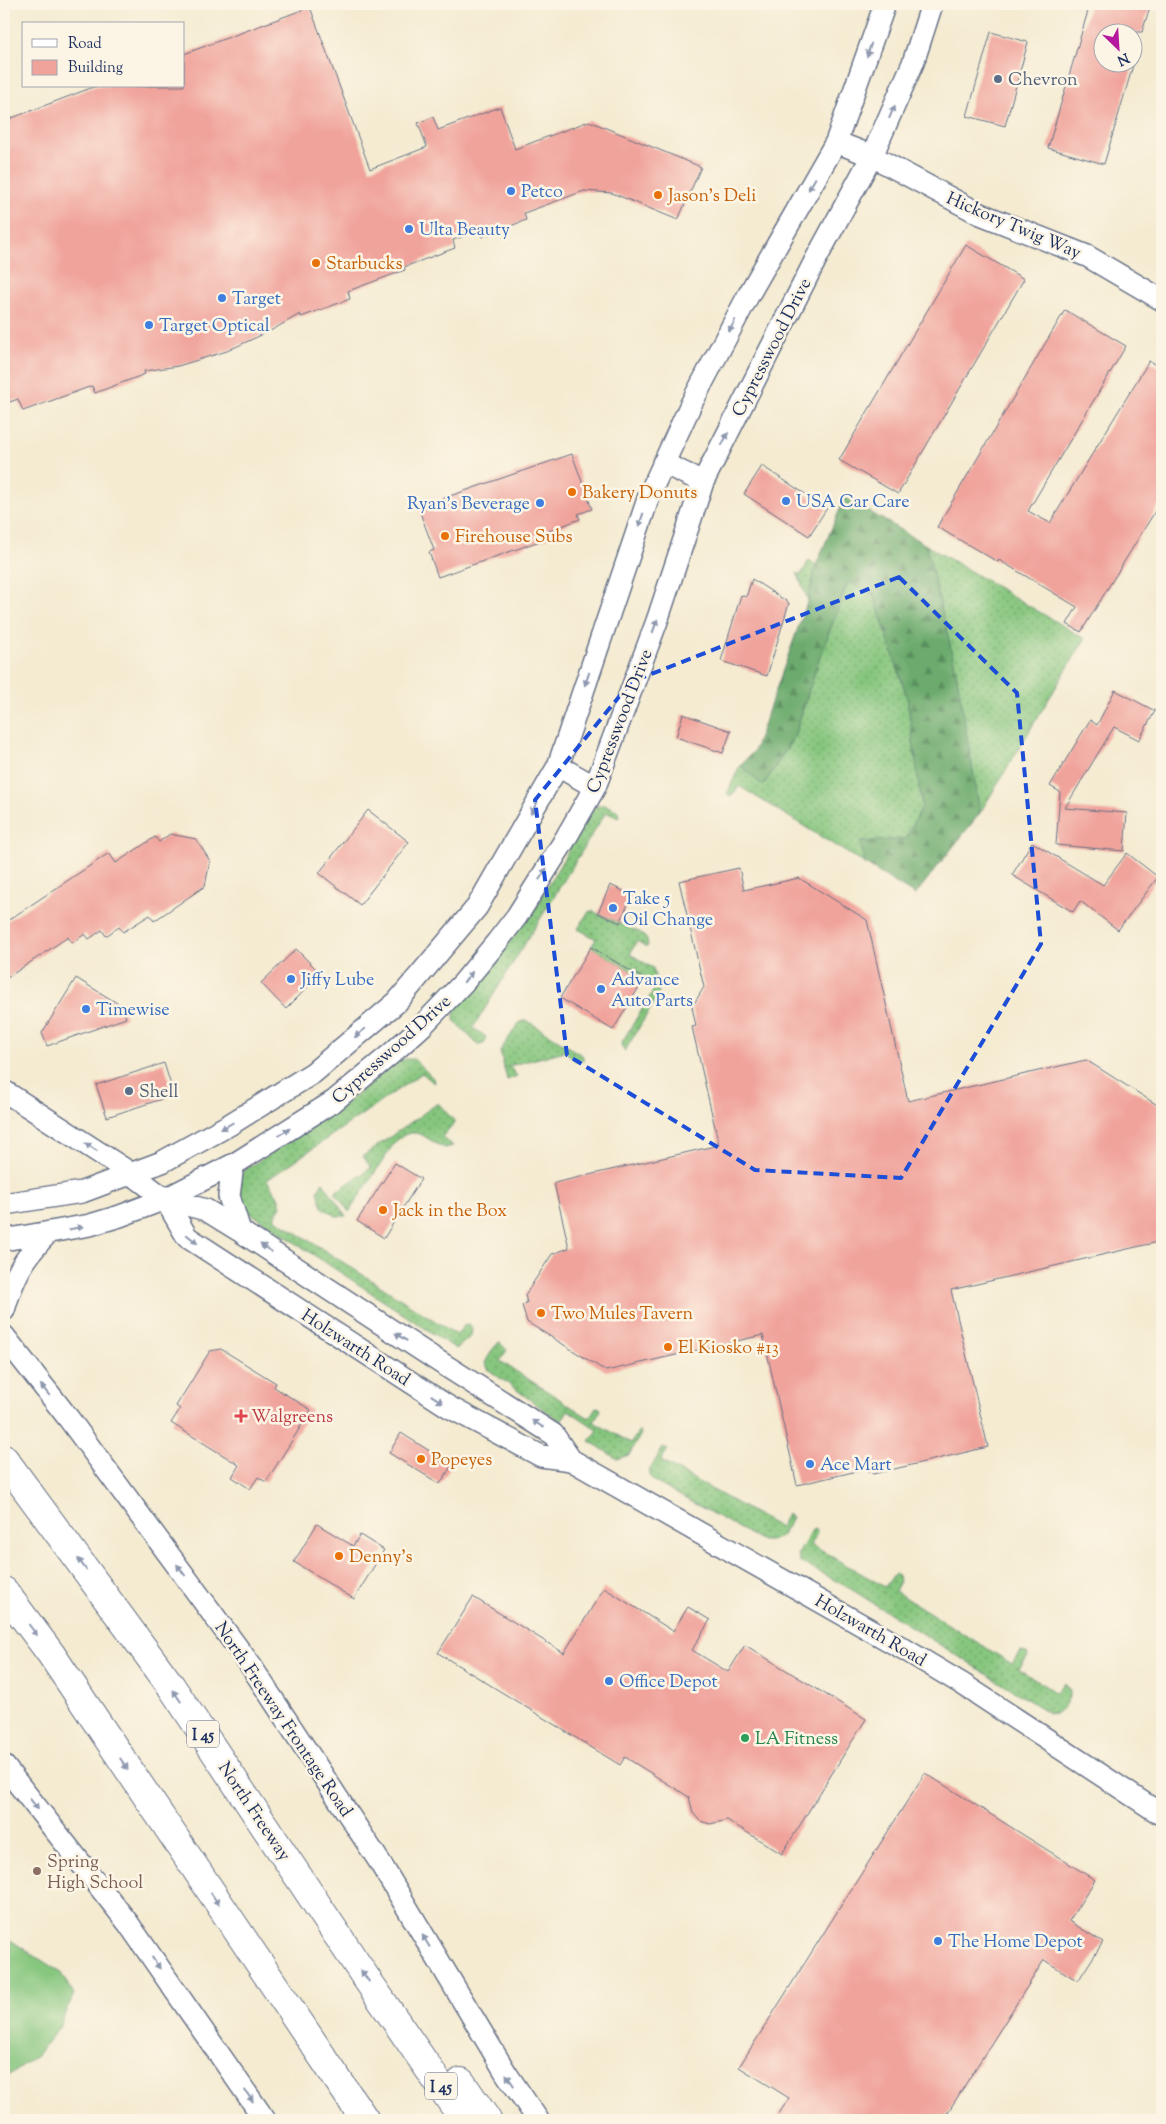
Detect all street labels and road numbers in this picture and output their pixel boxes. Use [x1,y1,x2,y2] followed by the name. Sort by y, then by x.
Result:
[942,187,1085,267] street label: Hickory Twig Way
[727,274,819,422] street label: Cypresswood Drive
[581,646,660,798] street label: Cypresswood Drive
[327,990,458,1111] street label: Cypresswood Drive
[295,1304,414,1394] street label: Holzwarth Road
[809,1589,931,1674] street label: Holzwarth Road
[210,1617,358,1821] street label: North Freeway Frontage Road
[187,1720,219,1748] road number: I 45
[214,1757,296,1865] street label: North Freeway
[425,2072,457,2100] road number: I 45

